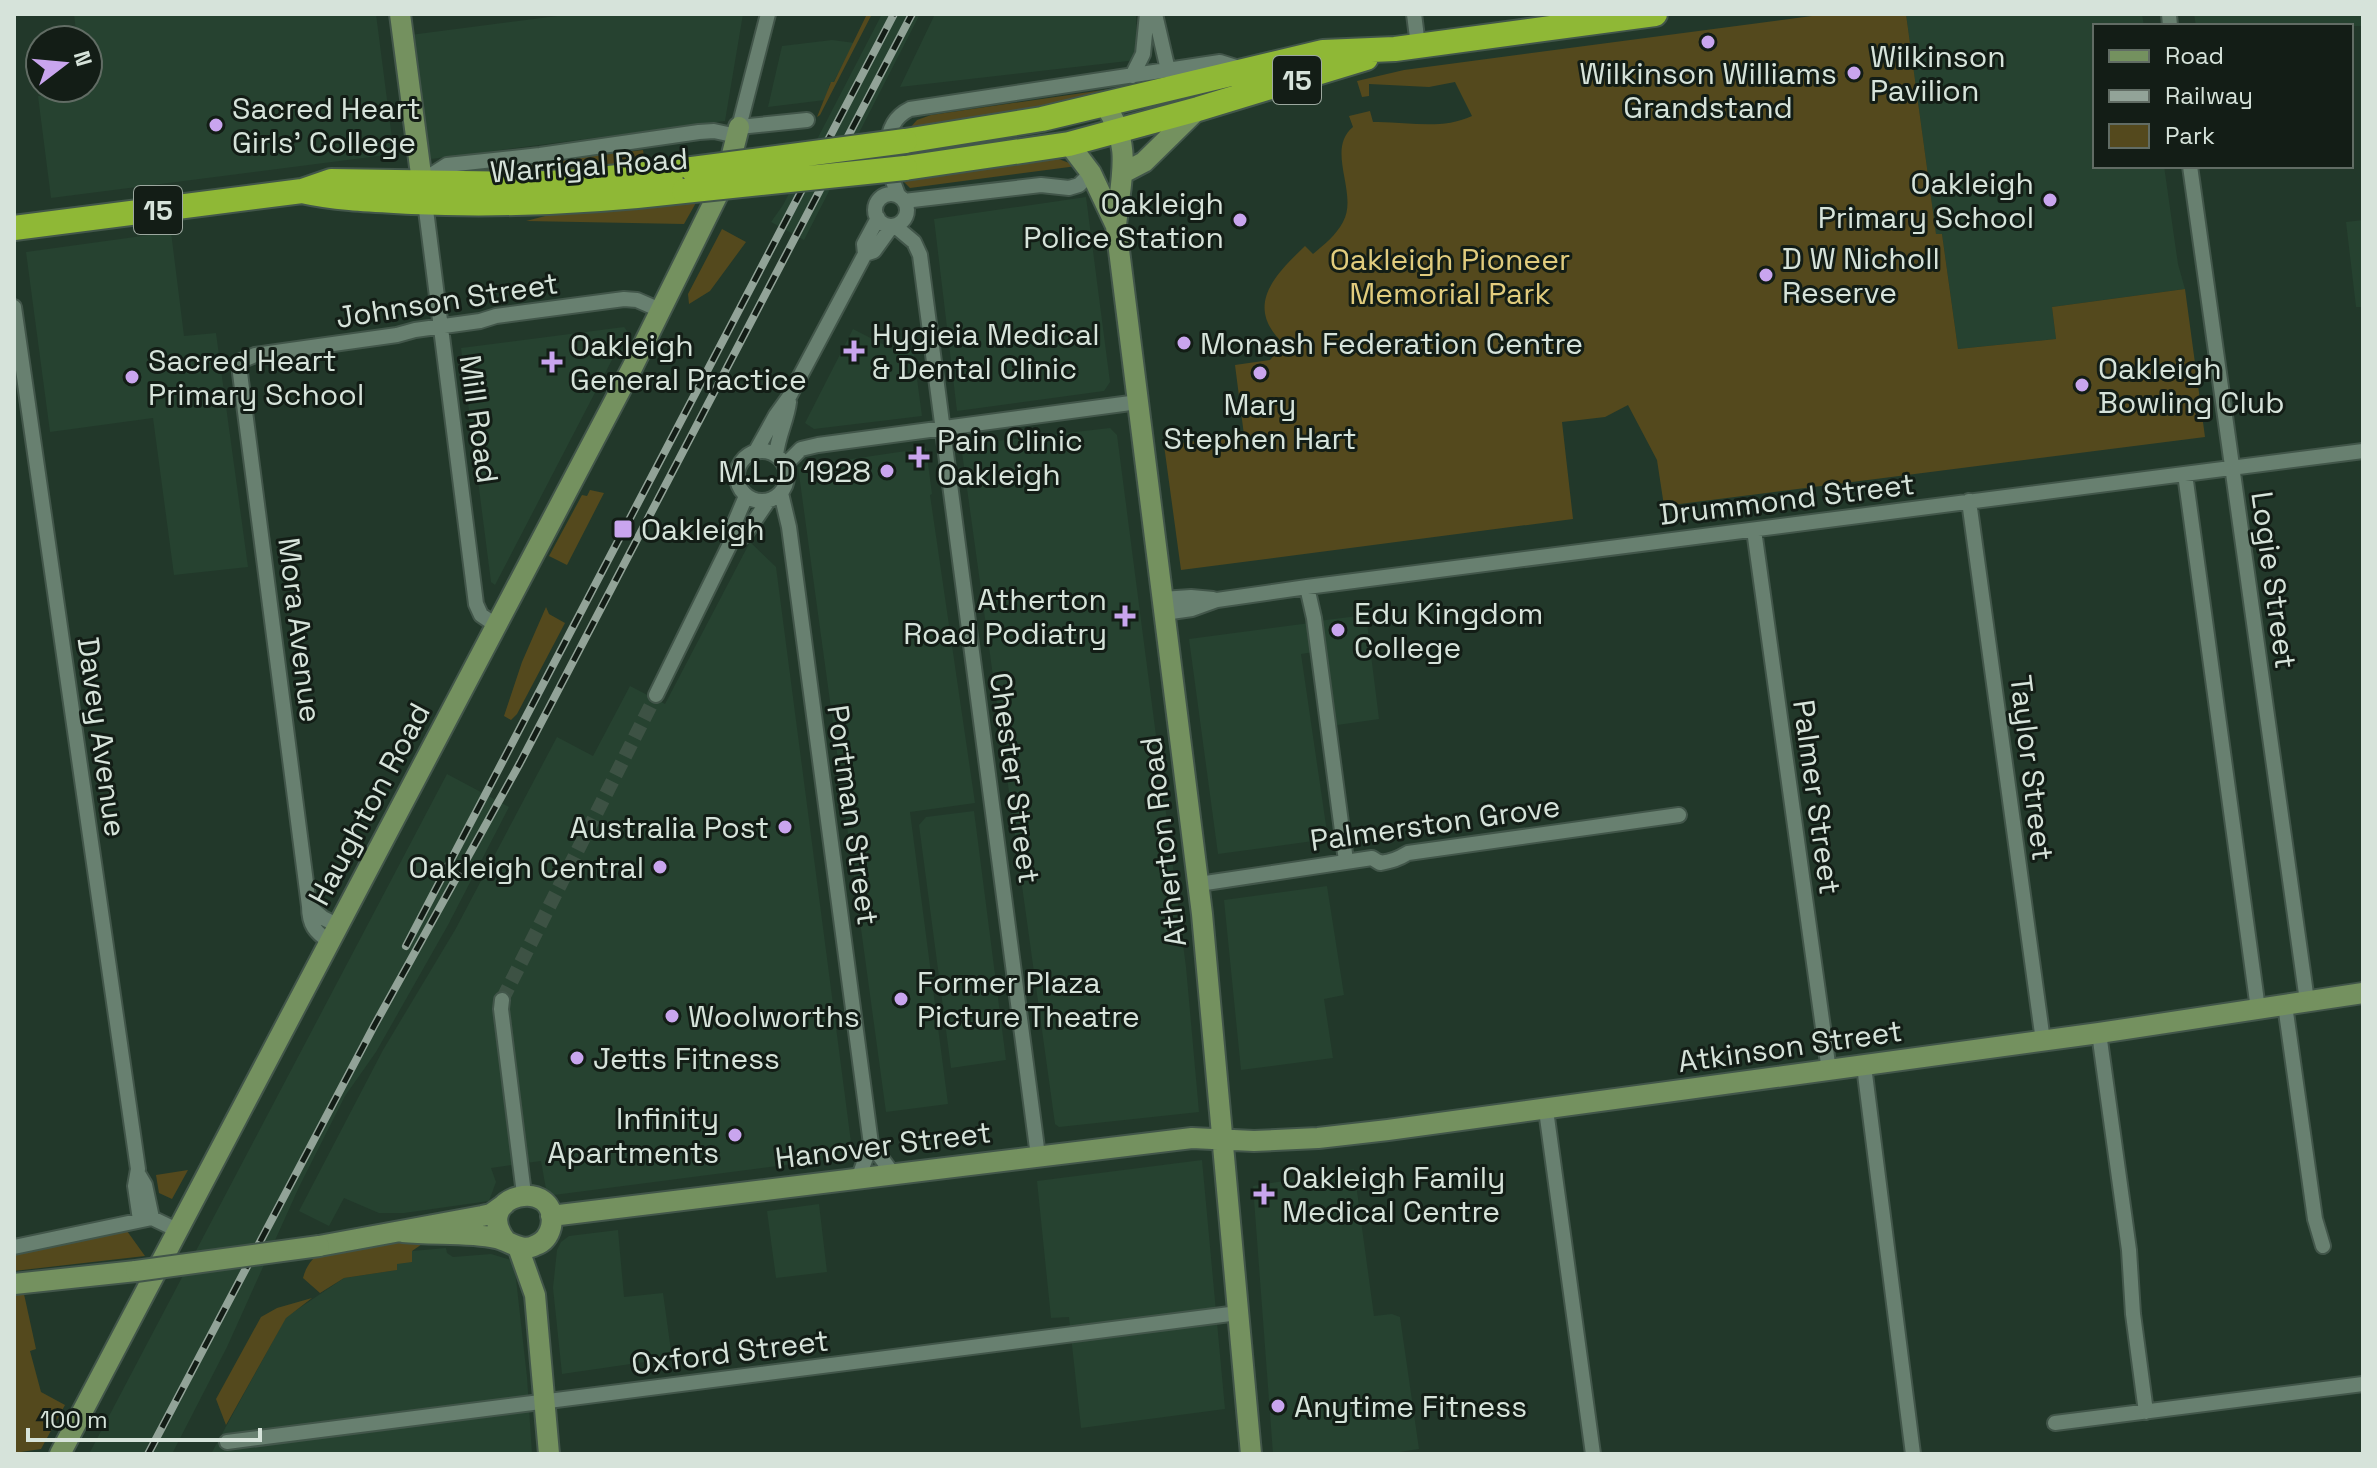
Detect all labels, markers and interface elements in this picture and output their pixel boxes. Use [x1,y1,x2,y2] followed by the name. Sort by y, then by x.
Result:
[24,24,104,104] north arrow
[2093,24,2353,168] legend
[1699,33,1717,51] marker: Wilkinson Williams Grandstand
[1870,37,2006,110] place label: Wilkinson Pavilion
[2165,40,2224,71] text: Road
[68,48,99,69] text: N
[1579,54,1837,127] place label: Wilkinson Williams Grandstand
[1273,56,1321,104] road number: 15
[1845,64,1863,82] marker: Wilkinson Pavilion
[2165,80,2253,111] text: Railway
[232,89,421,162] place label: Sacred Heart Girls' College
[207,116,225,134] marker: Sacred Heart Girls' College
[2165,120,2215,151] text: Park
[489,139,689,191] street label: Warrigal Road
[1818,164,2034,237] place label: Oakleigh Primary School
[1023,184,1224,257] place label: Oakleigh Police Station
[134,186,182,234] road number: 15
[2041,191,2059,209] marker: Oakleigh Primary School
[1231,211,1249,229] marker: Oakleigh Police Station
[1782,239,1940,312] place label: D W Nicholl Reserve
[1330,240,1570,313] park label: Oakleigh Pioneer Memorial Park
[333,263,561,337] street label: Johnson Street
[1757,266,1775,284] marker: D W Nicholl Reserve
[872,315,1100,388] place label: Hygieia Medical & Dental Clinic
[1200,324,1583,363] place label: Monash Federation Centre
[570,326,807,399] place label: Oakleigh General Practice
[1175,334,1193,352] marker: Monash Federation Centre
[843,340,865,362] marker: Hygieia Medical & Dental Clinic
[148,341,364,414] place label: Sacred Heart Primary School
[2098,349,2284,422] place label: Oakleigh Bowling Club
[541,351,563,373] marker: Oakleigh General Practice
[451,352,507,486] street label: Mill Road
[1251,364,1269,382] marker: Mary Stephen Hart
[123,368,141,386] marker: Sacred Heart Primary School
[2073,376,2091,394] marker: Oakleigh Bowling Club
[1163,385,1357,458] place label: Mary Stephen Hart
[937,421,1083,494] place label: Pain Clinic Oakleigh
[908,446,930,468] marker: Pain Clinic Oakleigh
[718,452,871,491] place label: M.L.D 1928
[878,462,896,480] marker: M.L.D 1928
[1657,464,1917,534] street label: Drummond Street
[2242,489,2306,671] street label: Logie Street
[641,510,765,549] place label: Oakleigh
[612,518,634,540] marker: Oakleigh
[269,535,331,725] street label: Mora Avenue
[903,580,1107,653] place label: Atherton Road Podiatry
[1354,594,1543,667] place label: Edu Kingdom College
[1114,605,1136,627] marker: Atherton Road Podiatry
[1329,621,1347,639] marker: Edu Kingdom College
[69,635,135,839] street label: Davey Avenue
[981,670,1049,886] street label: Chester Street
[2001,673,2063,863] street label: Taylor Street
[299,696,439,912] street label: Haughton Road
[1784,697,1850,897] street label: Palmer Street
[818,702,888,928] street label: Portman Street
[1131,735,1195,949] street label: Atherton Road
[1307,786,1563,860] street label: Palmerston Grove
[569,808,769,847] place label: Australia Post
[776,818,794,836] marker: Australia Post
[409,848,644,887] place label: Oakleigh Central
[651,858,669,876] marker: Oakleigh Central
[917,963,1140,1036] place label: Former Plaza Picture Theatre
[892,990,910,1008] marker: Former Plaza Picture Theatre
[688,997,860,1036] place label: Woolworths
[663,1007,681,1025] marker: Woolworths
[1675,1011,1905,1081] street label: Atkinson Street
[593,1039,780,1078] place label: Jetts Fitness
[568,1049,586,1067] marker: Jetts Fitness
[547,1099,719,1172] place label: Infinity Apartments
[773,1112,993,1178] street label: Hanover Street
[726,1126,744,1144] marker: Infinity Apartments
[1282,1158,1505,1231] place label: Oakleigh Family Medical Centre
[1253,1183,1275,1205] marker: Oakleigh Family Medical Centre
[629,1321,831,1383] street label: Oxford Street
[1294,1387,1527,1426] place label: Anytime Fitness
[28,1392,260,1442] scale bar
[1269,1397,1287,1415] marker: Anytime Fitness
[40,1404,108,1435] text: 100 m

